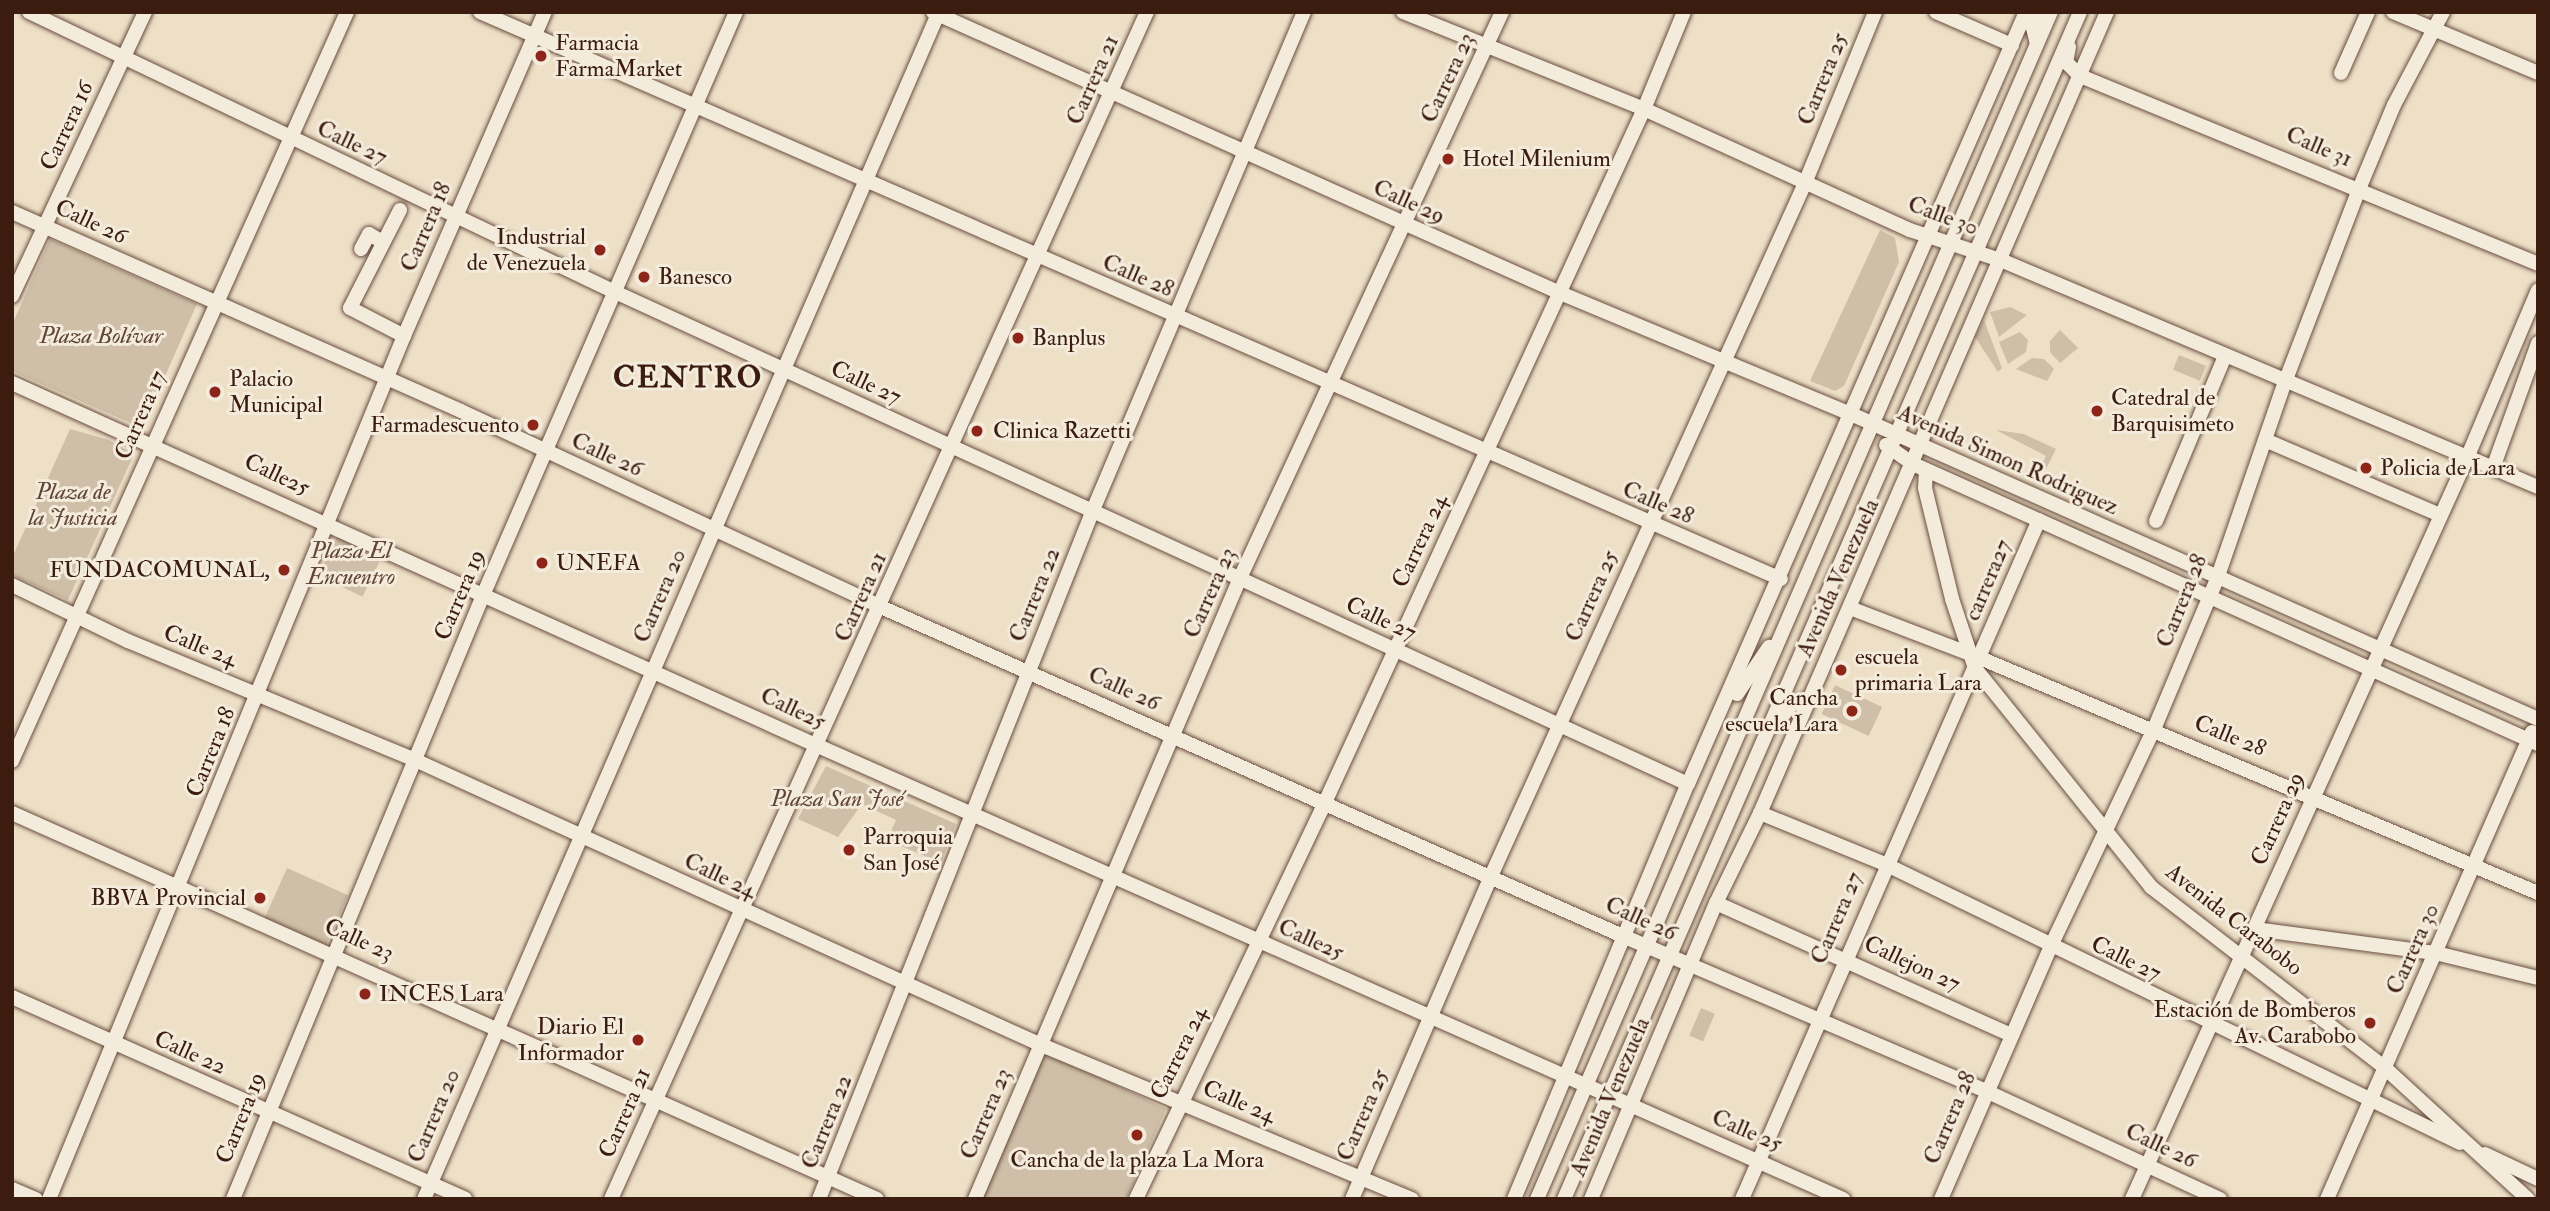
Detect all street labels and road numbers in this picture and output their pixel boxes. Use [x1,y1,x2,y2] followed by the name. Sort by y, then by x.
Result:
[1415,29,1481,127] street label: Carrera 23
[1792,29,1854,129] street label: Carrera 25
[1061,31,1125,129] street label: Carrera 21
[34,77,100,175] street label: Carrera 16
[312,115,392,171] street label: Calle 27
[2282,121,2356,173] street label: Calle 31
[1369,174,1449,230] street label: Calle 29
[395,178,457,276] street label: Carrera 18
[1904,191,1982,241] street label: Calle 30
[51,194,131,250] street label: Calle 26
[1098,249,1178,303] street label: Calle 28
[826,355,906,411] street label: Calle 27
[109,366,173,464] street label: Carrera 17
[1893,399,2123,521] street label: Avenida Simon Rodriguez
[567,427,647,483] street label: Calle 26
[240,448,314,502] street label: Calle25
[1618,476,1698,530] street label: Calle 28
[1386,490,1454,592] street label: Carrera 24
[1791,495,1885,661] street label: Avenida Venezuela
[1959,535,2017,625] street label: carrera27
[1178,543,1242,643] street label: Carrera 23
[1004,544,1066,646] street label: Carrera 22
[628,545,692,647] street label: Carrera 20
[429,546,491,644] street label: Carrera 19
[1560,546,1624,646] street label: Carrera 25
[829,548,893,646] street label: Carrera 21
[2151,550,2213,652] street label: Carrera 28
[1341,591,1421,647] street label: Calle 27
[159,619,241,673] street label: Calle 24
[1084,661,1164,717] street label: Calle 26
[756,682,830,736] street label: Calle25
[180,703,242,801] street label: Carrera 18
[2190,709,2270,763] street label: Calle 28
[2245,768,2311,870] street label: Carrera 29
[680,847,760,905] street label: Calle 24
[2160,858,2308,982] street label: Avenida Carabobo
[1805,868,1869,968] street label: Carrera 27
[1601,891,1681,947] street label: Calle 26
[2381,899,2445,999] street label: Carrera 30
[320,913,398,967] street label: Calle 23
[1274,913,1348,967] street label: Calle25
[1860,930,1964,998] street label: Callejon 27
[2086,930,2166,988] street label: Calle 27
[1145,1002,1213,1104] street label: Carrera 24
[1564,1013,1656,1181] street label: Avenida Venezuela
[150,1025,230,1081] street label: Calle 22
[593,1064,657,1162] street label: Carrera 21
[954,1064,1018,1164] street label: Carrera 23
[402,1065,466,1167] street label: Carrera 20
[1331,1065,1395,1165] street label: Carrera 25
[1918,1067,1982,1169] street label: Carrera 28
[210,1068,272,1168] street label: Carrera 19
[796,1071,858,1173] street label: Carrera 22
[1198,1074,1280,1130] street label: Calle 24
[1708,1104,1786,1158] street label: Calle 25
[2121,1118,2201,1174] street label: Calle 26

